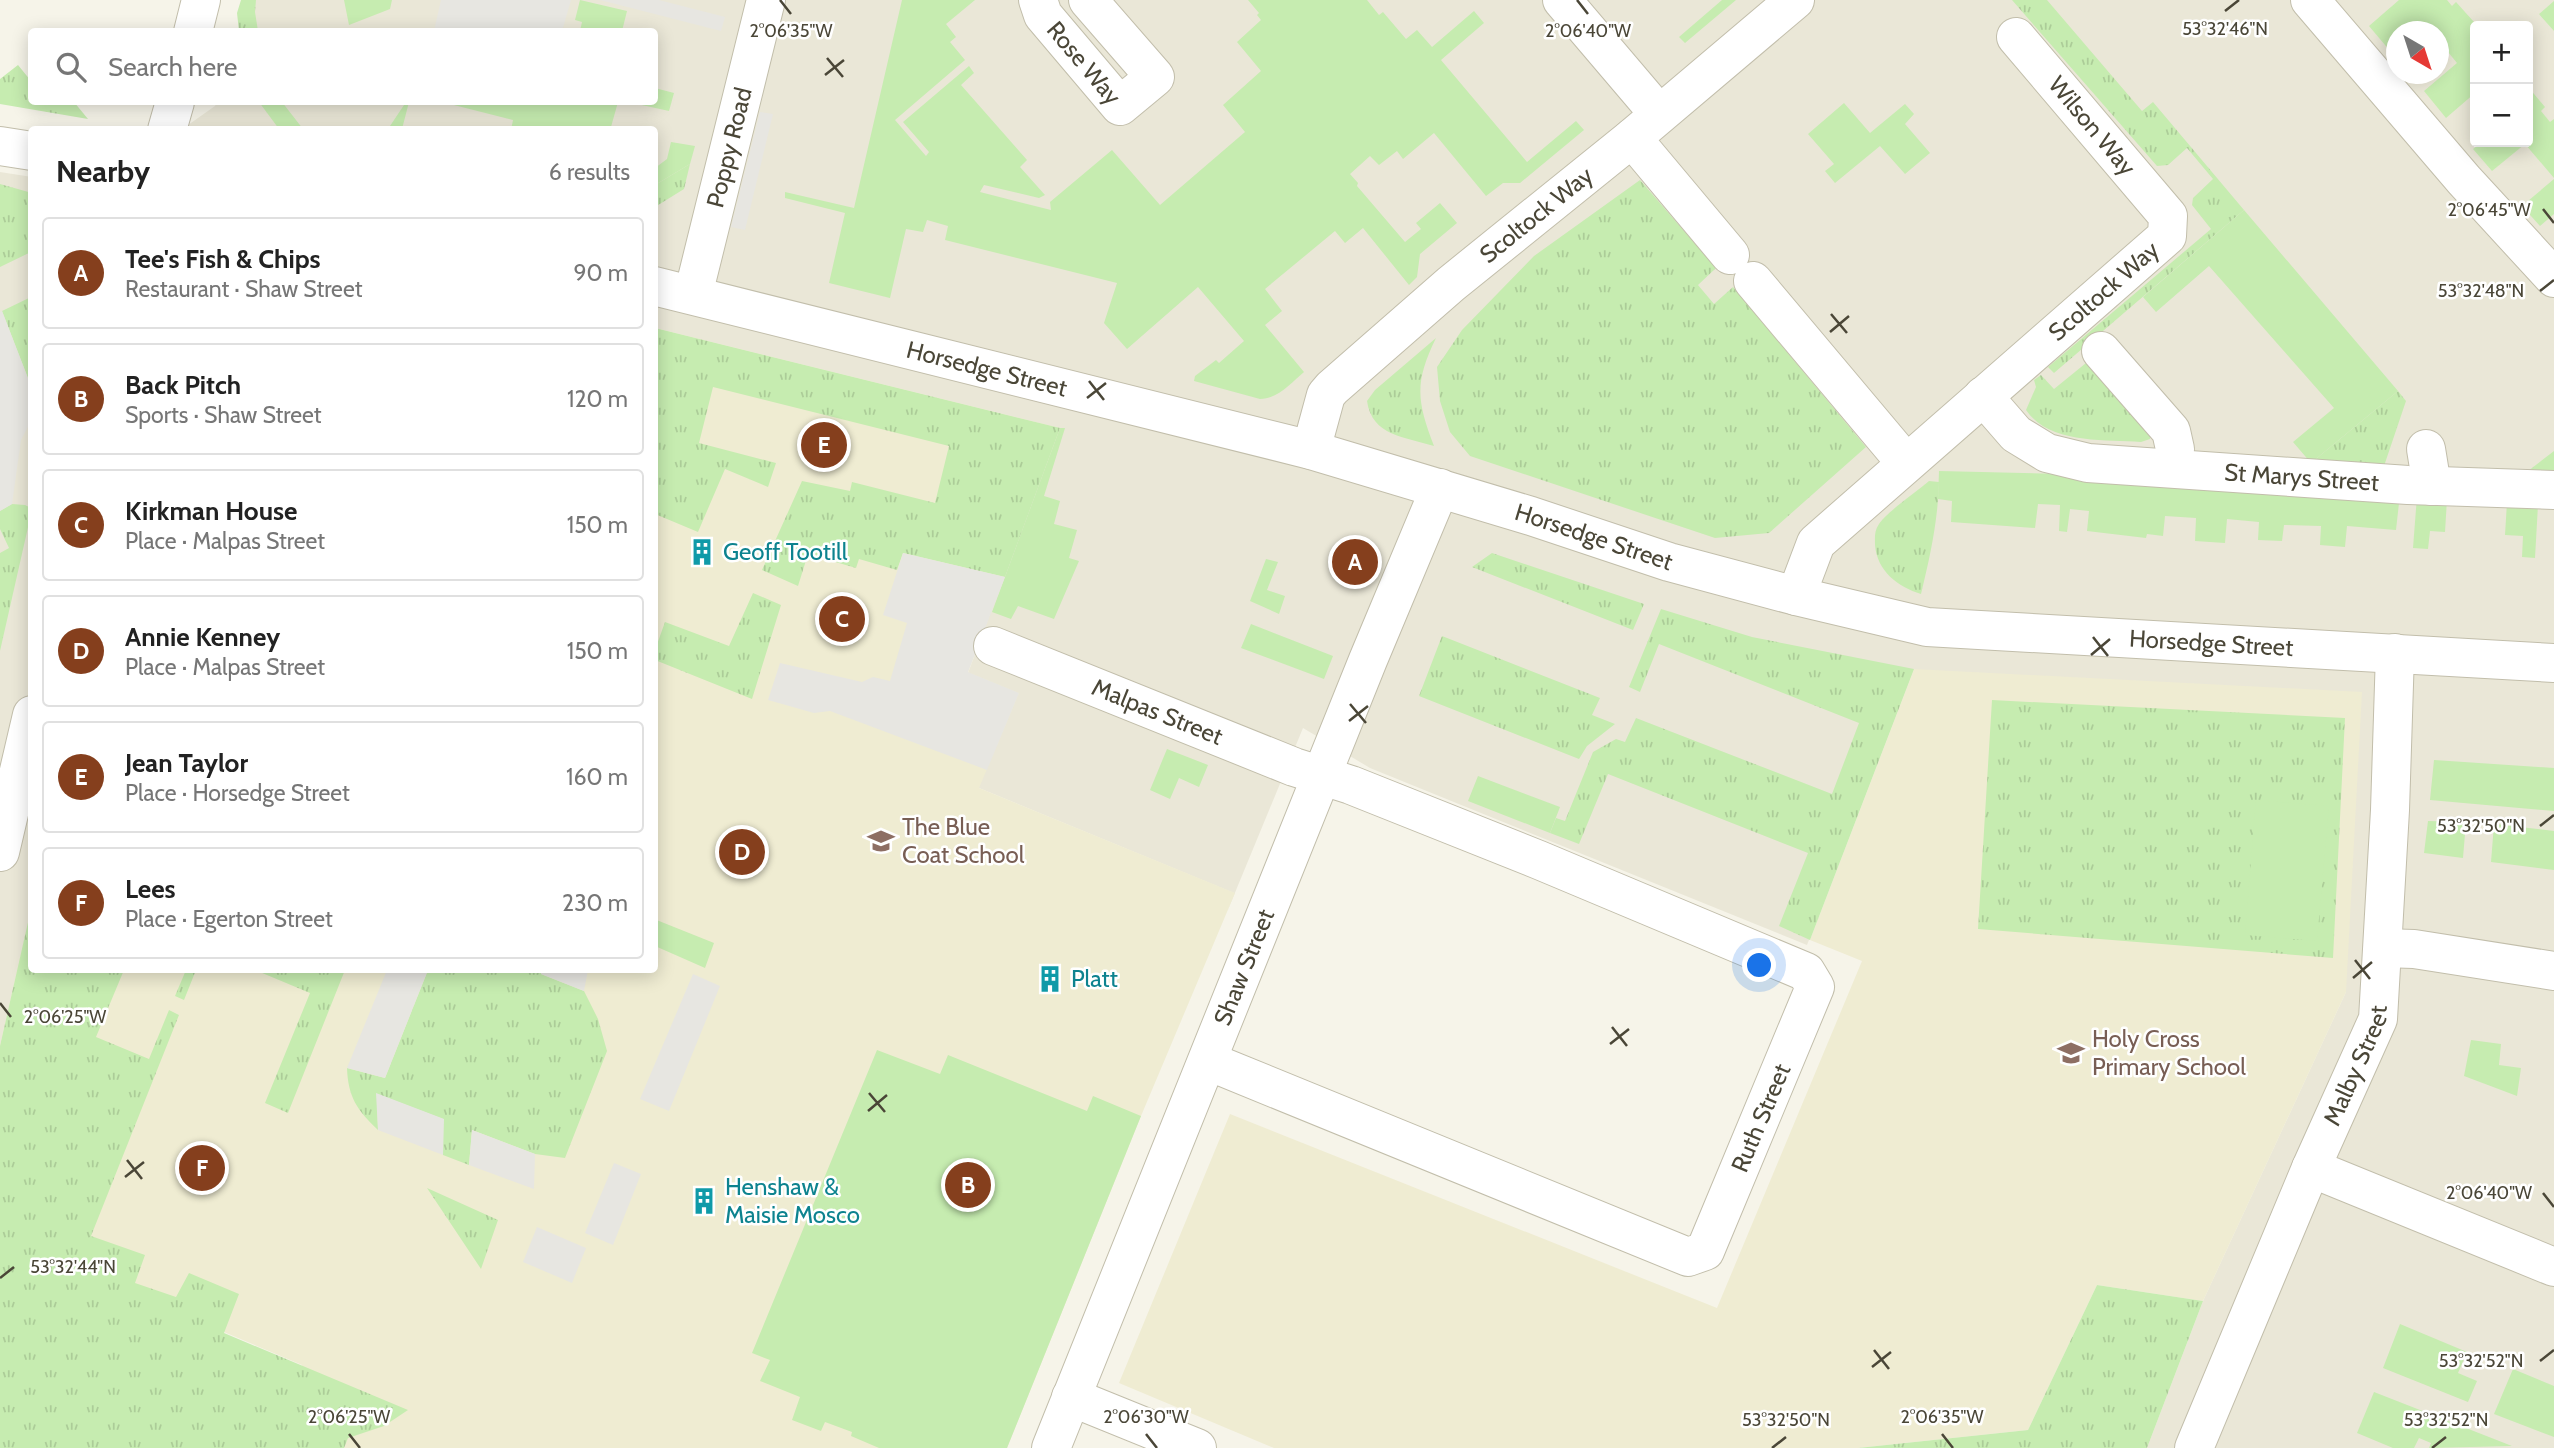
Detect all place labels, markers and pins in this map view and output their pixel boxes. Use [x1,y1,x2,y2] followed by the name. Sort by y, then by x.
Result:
[801,419,847,471] pin: E
[1332,536,1378,588] pin: A
[687,537,717,567] building icon: Geoff Tootill
[723,537,848,566] place label: Geoff Tootill
[819,593,865,645] pin: C
[902,812,1025,869] place label: The Blue Coat School
[719,826,765,878] pin: D
[866,826,896,856] school or university icon: The Blue Coat School
[1035,964,1065,994] building icon: Platt
[1071,964,1118,993] place label: Platt
[2092,1024,2246,1081] place label: Holy Cross Primary School
[2056,1038,2086,1068] school or university icon: Holy Cross Primary School
[179,1142,225,1194] pin: F
[945,1159,991,1211] pin: B
[725,1172,860,1229] place label: Henshaw & Maisie Mosco
[689,1186,719,1216] building icon: Henshaw & Maisie Mosco

